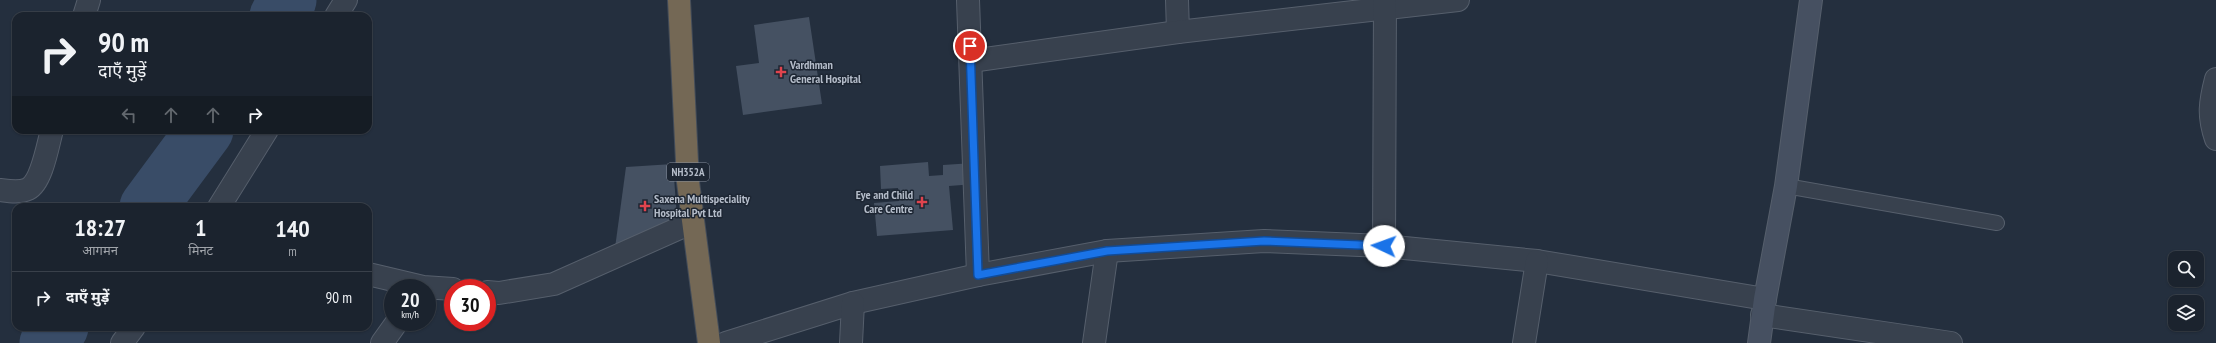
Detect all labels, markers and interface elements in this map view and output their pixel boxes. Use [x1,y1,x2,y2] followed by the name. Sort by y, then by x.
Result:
[98,23,149,60] text: 90 m
[32,28,84,80] icon: right
[953,29,987,63] pin
[959,35,981,57] icon: arrive
[789,57,861,86] place label: Vardhman General Hospital
[98,59,146,82] text: दाएँ मुड़ें
[775,66,787,78] marker: Vardhman General Hospital
[118,104,140,126] icon: left
[160,104,182,126] icon: ahead
[202,104,224,126] icon: ahead
[244,104,266,126] icon: right
[667,163,709,181] road number: NH352A
[856,187,913,216] place label: Eye and Child Care Centre
[654,191,750,220] place label: Saxena Multispeciality Hospital Pvt Ltd
[916,196,928,208] marker: Eye and Child Care Centre
[639,200,651,212] marker: Saxena Multispeciality Hospital Pvt Ltd
[74,212,126,243] text: 18:27
[195,212,206,243] text: 1
[275,213,310,244] text: 140
[1363,225,1405,267] position arrow
[82,242,118,259] text: आगमन
[188,242,213,259] text: मिनट
[288,243,297,260] text: m
[2168,251,2204,331] map controls
[2168,251,2204,287] button: search
[444,279,496,331] speed limit sign: 30
[32,287,54,309] icon: right
[66,287,109,306] text: दाएँ मुड़ें
[400,287,420,313] text: 20
[326,288,352,307] text: 90 m
[2168,295,2204,331] button: layers
[401,308,419,321] text: km/h

